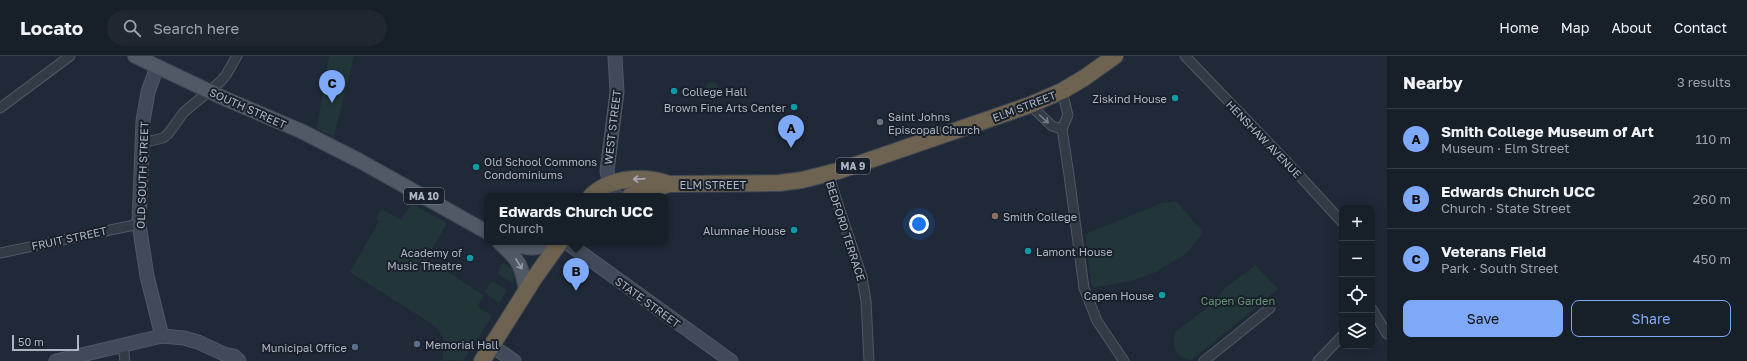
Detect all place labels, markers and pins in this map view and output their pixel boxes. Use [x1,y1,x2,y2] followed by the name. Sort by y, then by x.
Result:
[319,70,345,103] pin: C
[682,85,747,98] place label: College Hall
[669,86,679,96] marker: College Hall
[1092,92,1167,105] place label: Ziskind House
[1170,93,1180,103] marker: Ziskind House
[664,101,787,114] place label: Brown Fine Arts Center
[789,102,799,112] marker: Brown Fine Arts Center
[888,110,980,136] place label: Saint Johns Episcopal Church
[778,115,804,148] pin: A
[875,117,885,127] marker: Saint Johns Episcopal Church
[484,155,597,181] place label: Old School Commons Condominiums
[471,162,481,172] marker: Old School Commons Condominiums
[1003,210,1077,223] place label: Smith College
[990,211,1000,221] marker: Smith College
[703,224,786,237] place label: Alumnae House
[789,225,799,235] marker: Alumnae House
[1036,245,1113,258] place label: Lamont House
[387,246,462,272] place label: Academy of Music Theatre
[1023,246,1033,256] marker: Lamont House
[465,253,475,263] marker: Academy of Music Theatre
[563,258,589,291] pin: B
[1084,289,1154,302] place label: Capen House
[1157,290,1167,300] marker: Capen House
[425,338,499,351] place label: Memorial Hall
[412,339,422,349] marker: Memorial Hall
[261,341,347,354] place label: Municipal Office
[350,342,360,352] marker: Municipal Office

